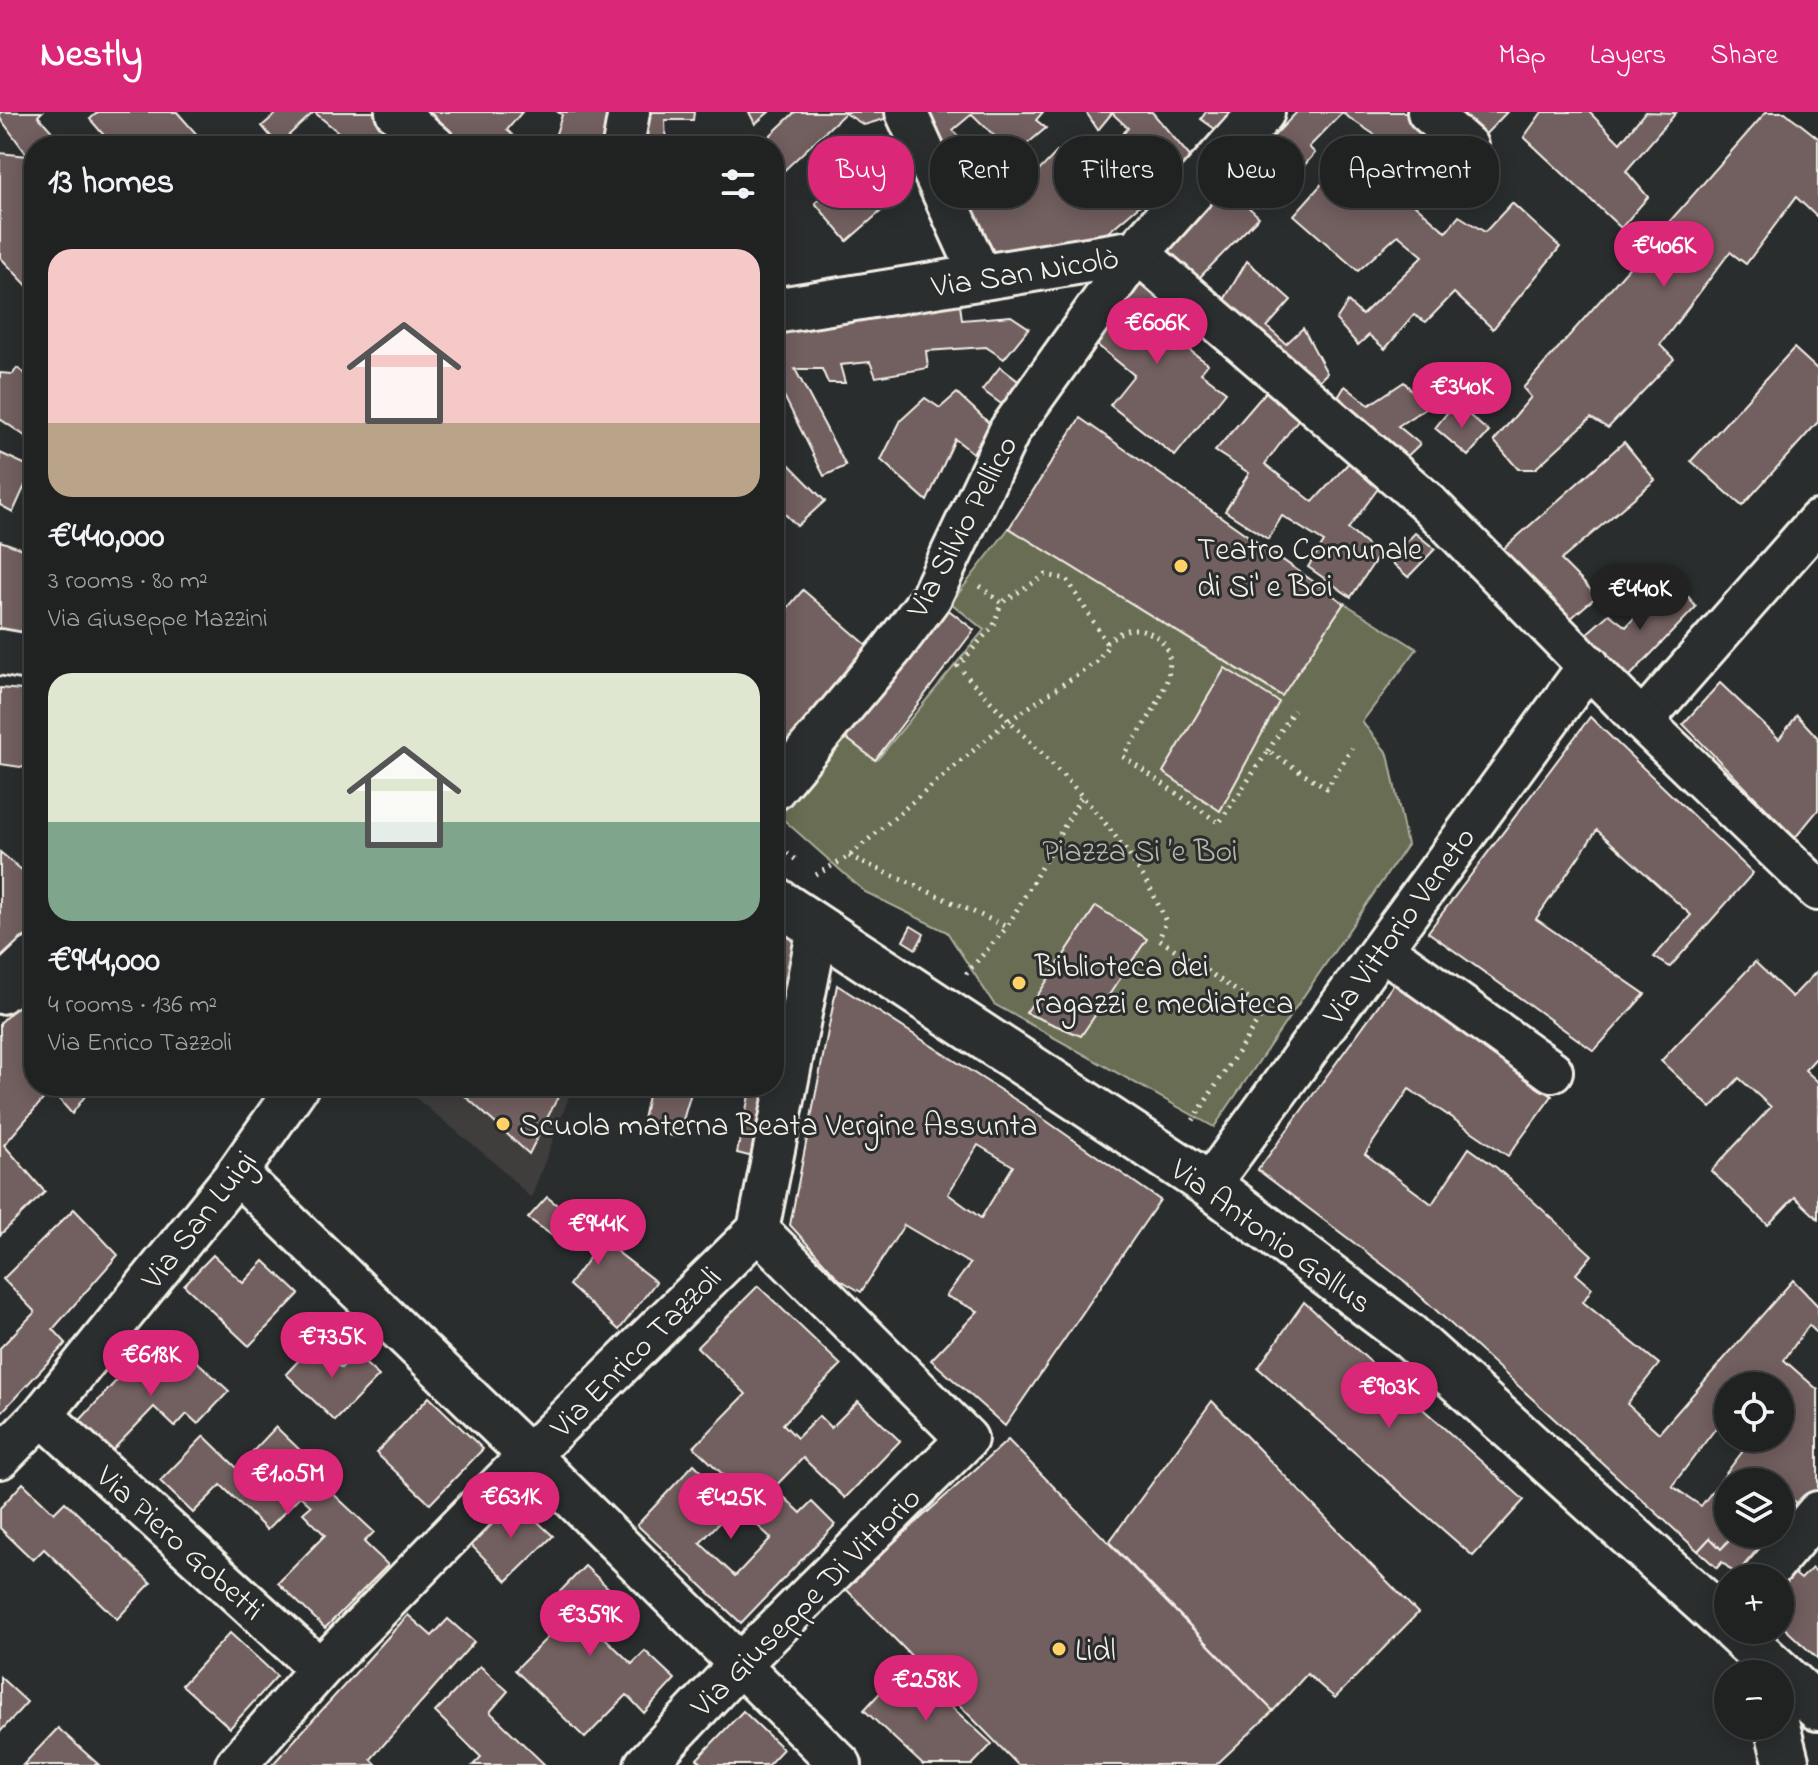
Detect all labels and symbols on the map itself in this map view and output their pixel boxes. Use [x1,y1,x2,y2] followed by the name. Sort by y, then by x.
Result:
[1608,221,1720,289] pin: €406K
[928,236,1122,313] street label: Via San Nicolò
[1101,298,1213,366] pin: €606K
[1406,362,1518,430] pin: €340K
[896,428,1032,628] street label: Via Silvio Pellico
[1197,528,1423,612] place label: Teatro Comunale di Si' e Boi
[1172,557,1190,575] marker: Teatro Comunale di Si' e Boi
[1584,564,1696,632] pin: €440K
[1312,818,1489,1037] street label: Via Vittorio Veneto
[1042,830,1238,877] park label: Piazza Si ’e Boi
[1034,945,1294,1029] place label: Biblioteca dei ragazzi e mediateca
[1010,974,1028,992] marker: Biblioteca dei ragazzi e mediateca
[519,1104,1038,1151] place label: Scuola materna Beata Vergine Assunta
[494,1115,512,1133] marker: Scuola materna Beata Vergine Assunta
[131,1142,270,1302] street label: Via San Luigi
[1159,1148,1381,1327] street label: Via Antonio Gallus
[542,1199,654,1267] pin: €944K
[540,1257,734,1451] street label: Via Enrico Tazzoli
[276,1312,388,1380] pin: €735K
[95,1330,207,1398] pin: €618K
[1333,1362,1445,1430] pin: €903K
[223,1449,353,1517] pin: €1.05M
[83,1455,274,1633] street label: Via Piero Gobetti
[455,1472,567,1540] pin: €631K
[675,1473,787,1541] pin: €425K
[681,1477,934,1730] street label: Via Giuseppe Di Vittorio
[534,1590,646,1658] pin: €359K
[1075,1629,1116,1676] place label: Lidl
[1050,1640,1068,1658] marker: Lidl
[870,1655,982,1723] pin: €258K

